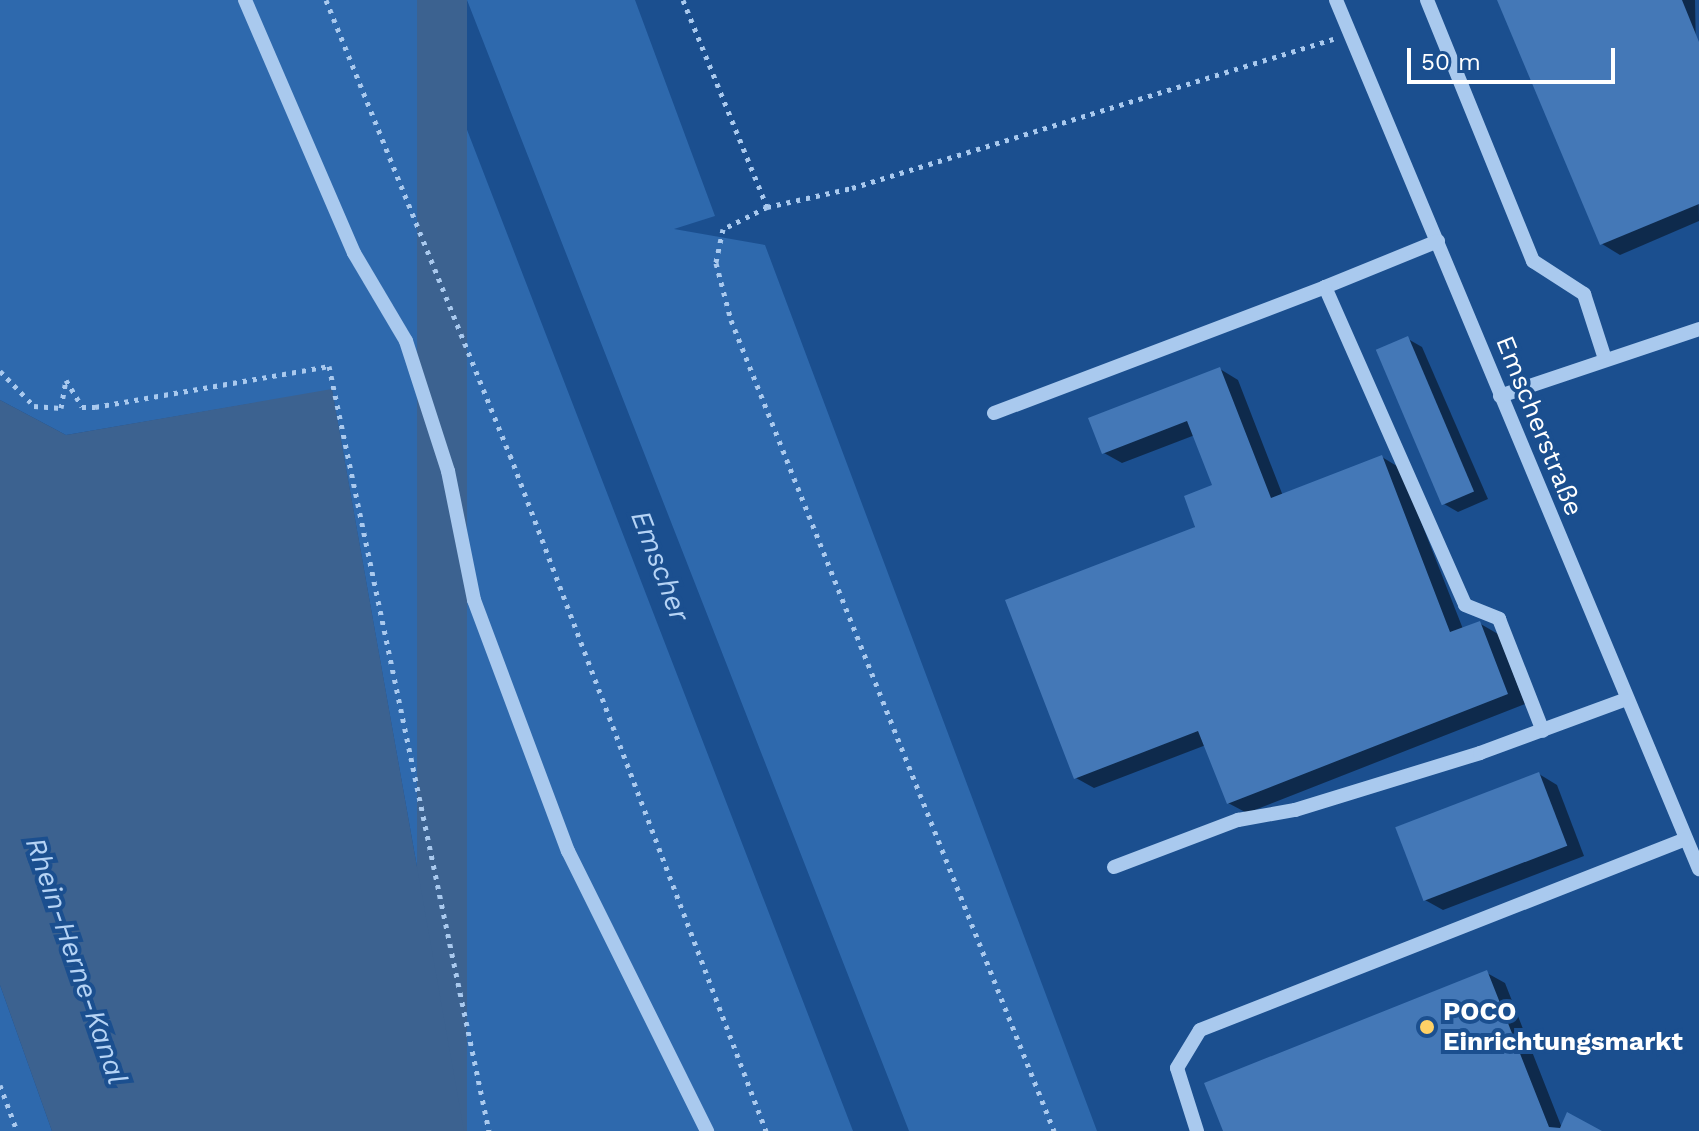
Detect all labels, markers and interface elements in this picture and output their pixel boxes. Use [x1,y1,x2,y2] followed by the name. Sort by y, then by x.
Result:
[1411,32,1619,82] scale bar
[1421,48,1481,76] text: 50 m
[1489,331,1589,521] street label: Emscherstraße
[623,506,697,626] water label: Emscher
[18,833,134,1089] water label: Rhein-Herne-Kanal
[1443,996,1683,1058] place label: POCO Einrichtungsmarkt
[1418,1018,1436,1036] marker: POCO Einrichtungsmarkt

